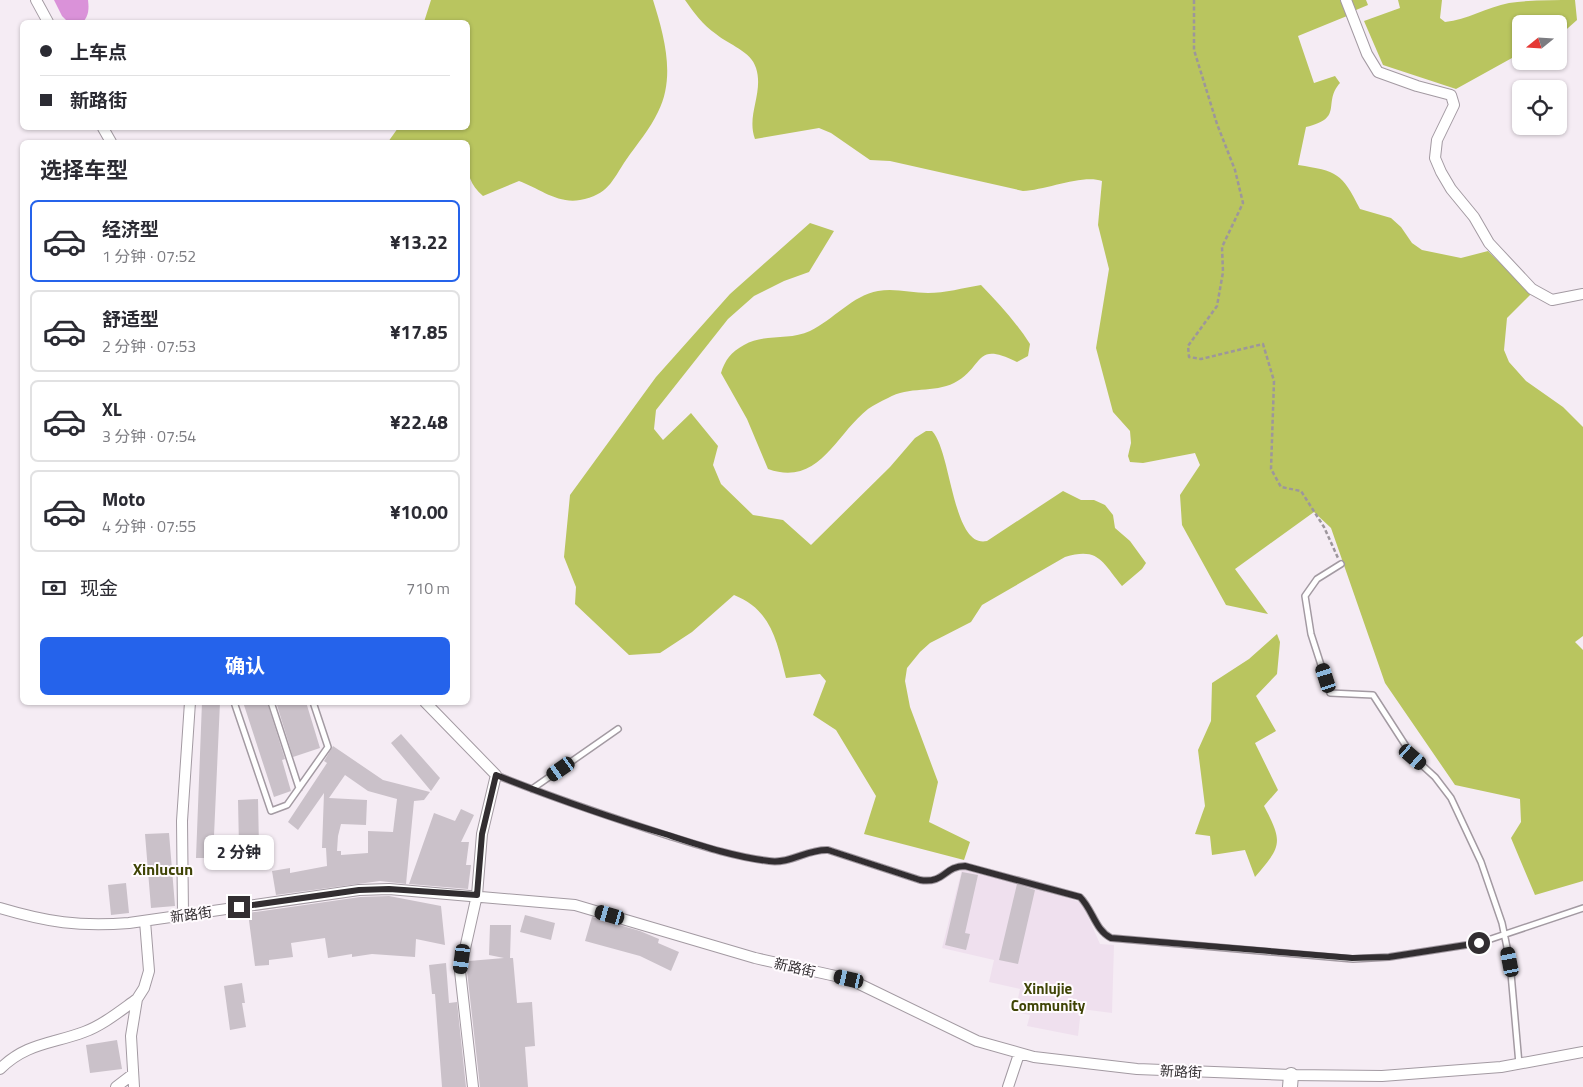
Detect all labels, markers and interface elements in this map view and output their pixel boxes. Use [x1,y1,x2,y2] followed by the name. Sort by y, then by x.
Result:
[1512,15,1568,70] north arrow
[1512,15,1567,135] map controls
[70,37,127,66] text: 上车点
[1512,80,1567,135] button: locate
[70,85,127,114] text: 新路街
[40,153,128,187] text: 选择车型
[102,214,159,243] text: 经济型
[42,219,87,264] icon: car
[390,227,448,256] text: ¥13.22
[102,244,196,268] text: 1 分钟 · 07:52
[102,304,159,333] text: 舒适型
[42,309,87,354] icon: car
[390,317,448,346] text: ¥17.85
[102,334,196,358] text: 2 分钟 · 07:53
[102,394,122,423] text: XL
[42,399,87,444] icon: car
[390,407,448,436] text: ¥22.48
[102,424,196,448] text: 3 分钟 · 07:54
[102,484,145,513] text: Moto
[42,489,87,534] icon: car
[390,497,448,526] text: ¥10.00
[102,514,196,538] text: 4 分钟 · 07:55
[80,573,118,602] text: 现金
[40,574,68,602] icon: cash
[406,576,450,600] text: 710 m
[40,637,450,695] button: 确认
[1314,661,1337,695] car
[1396,741,1429,773] car
[544,754,577,784] car
[204,834,274,870] callout: 2 分钟
[217,840,261,864] text: 2 分钟
[133,857,193,881] district label: Xinlucun
[228,896,250,918] route end
[169,901,213,927] street label: 新路街
[593,904,626,926] car
[1468,932,1490,954] route start
[452,943,471,975] car
[1499,946,1520,978] car
[772,952,818,982] street label: 新路街
[832,968,865,990] car
[1011,977,1086,1017] district label: Xinlujie Community
[1159,1059,1203,1083] street label: 新路街

